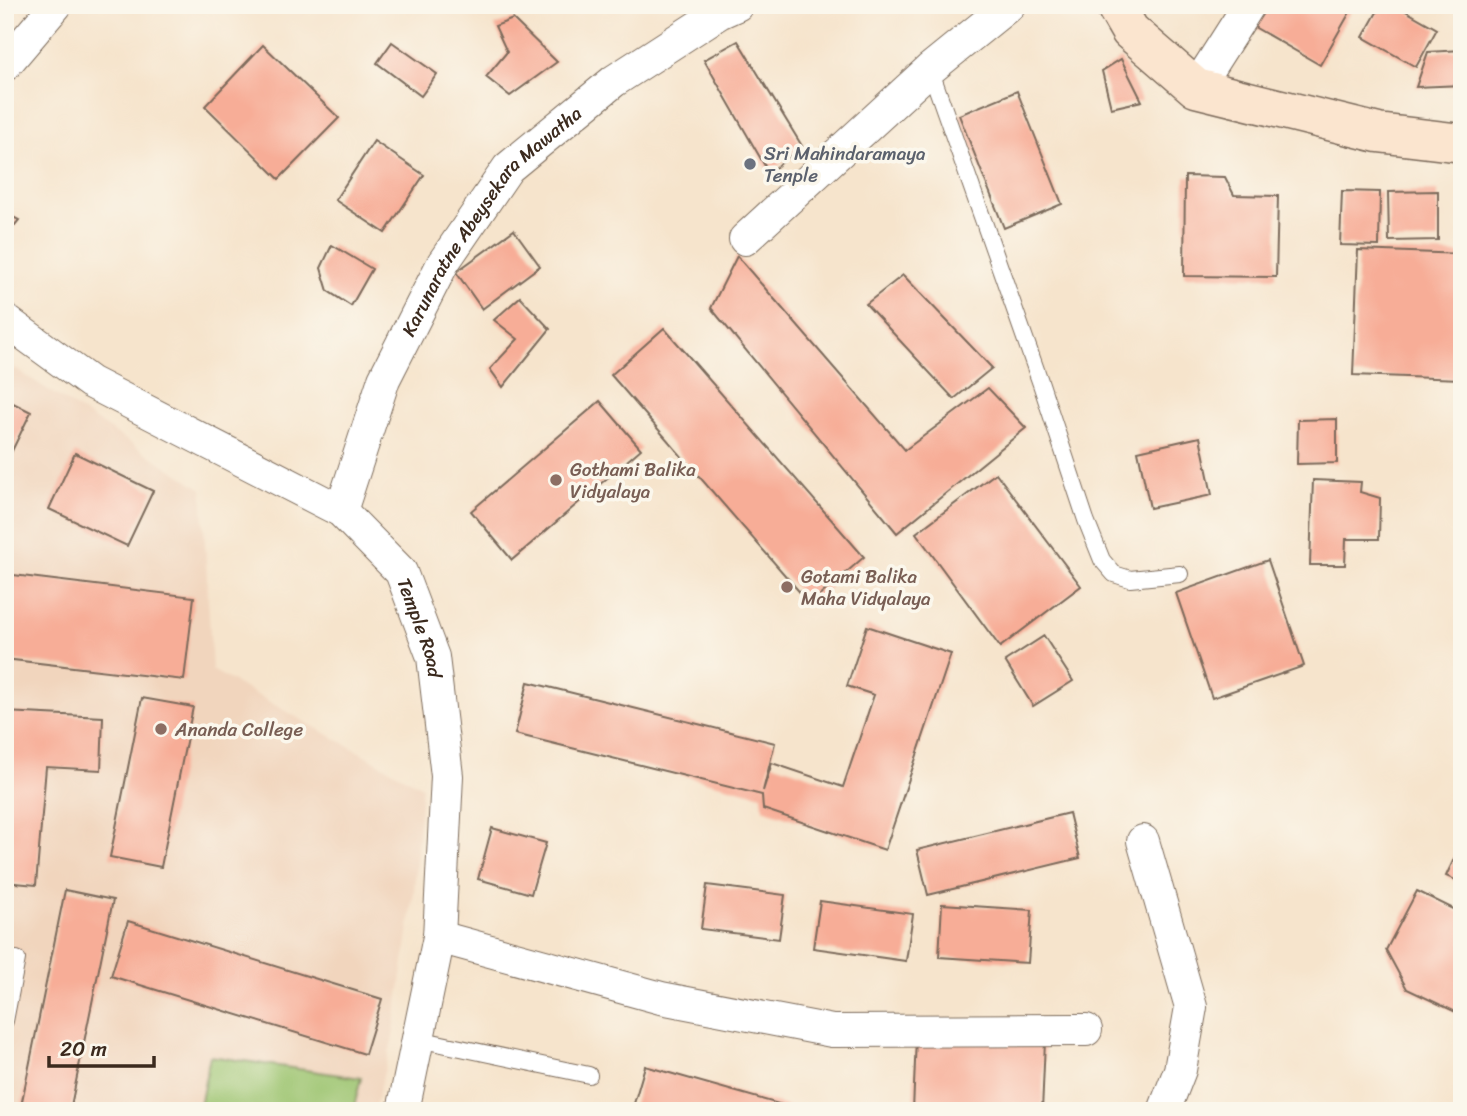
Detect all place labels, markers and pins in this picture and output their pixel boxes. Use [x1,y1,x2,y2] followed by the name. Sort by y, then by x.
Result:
[764,137,926,192] place label: Sri Mahindaramaya Tenple
[742,156,758,172] marker: Sri Mahindaramaya Tenple
[570,453,696,508] place label: Gothami Balika Vidyalaya
[548,472,564,488] marker: Gothami Balika Vidyalaya
[801,560,931,615] place label: Gotami Balika Maha Vidyalaya
[779,579,795,595] marker: Gotami Balika Maha Vidyalaya
[174,713,303,746] place label: Ananda College
[153,721,169,737] marker: Ananda College

